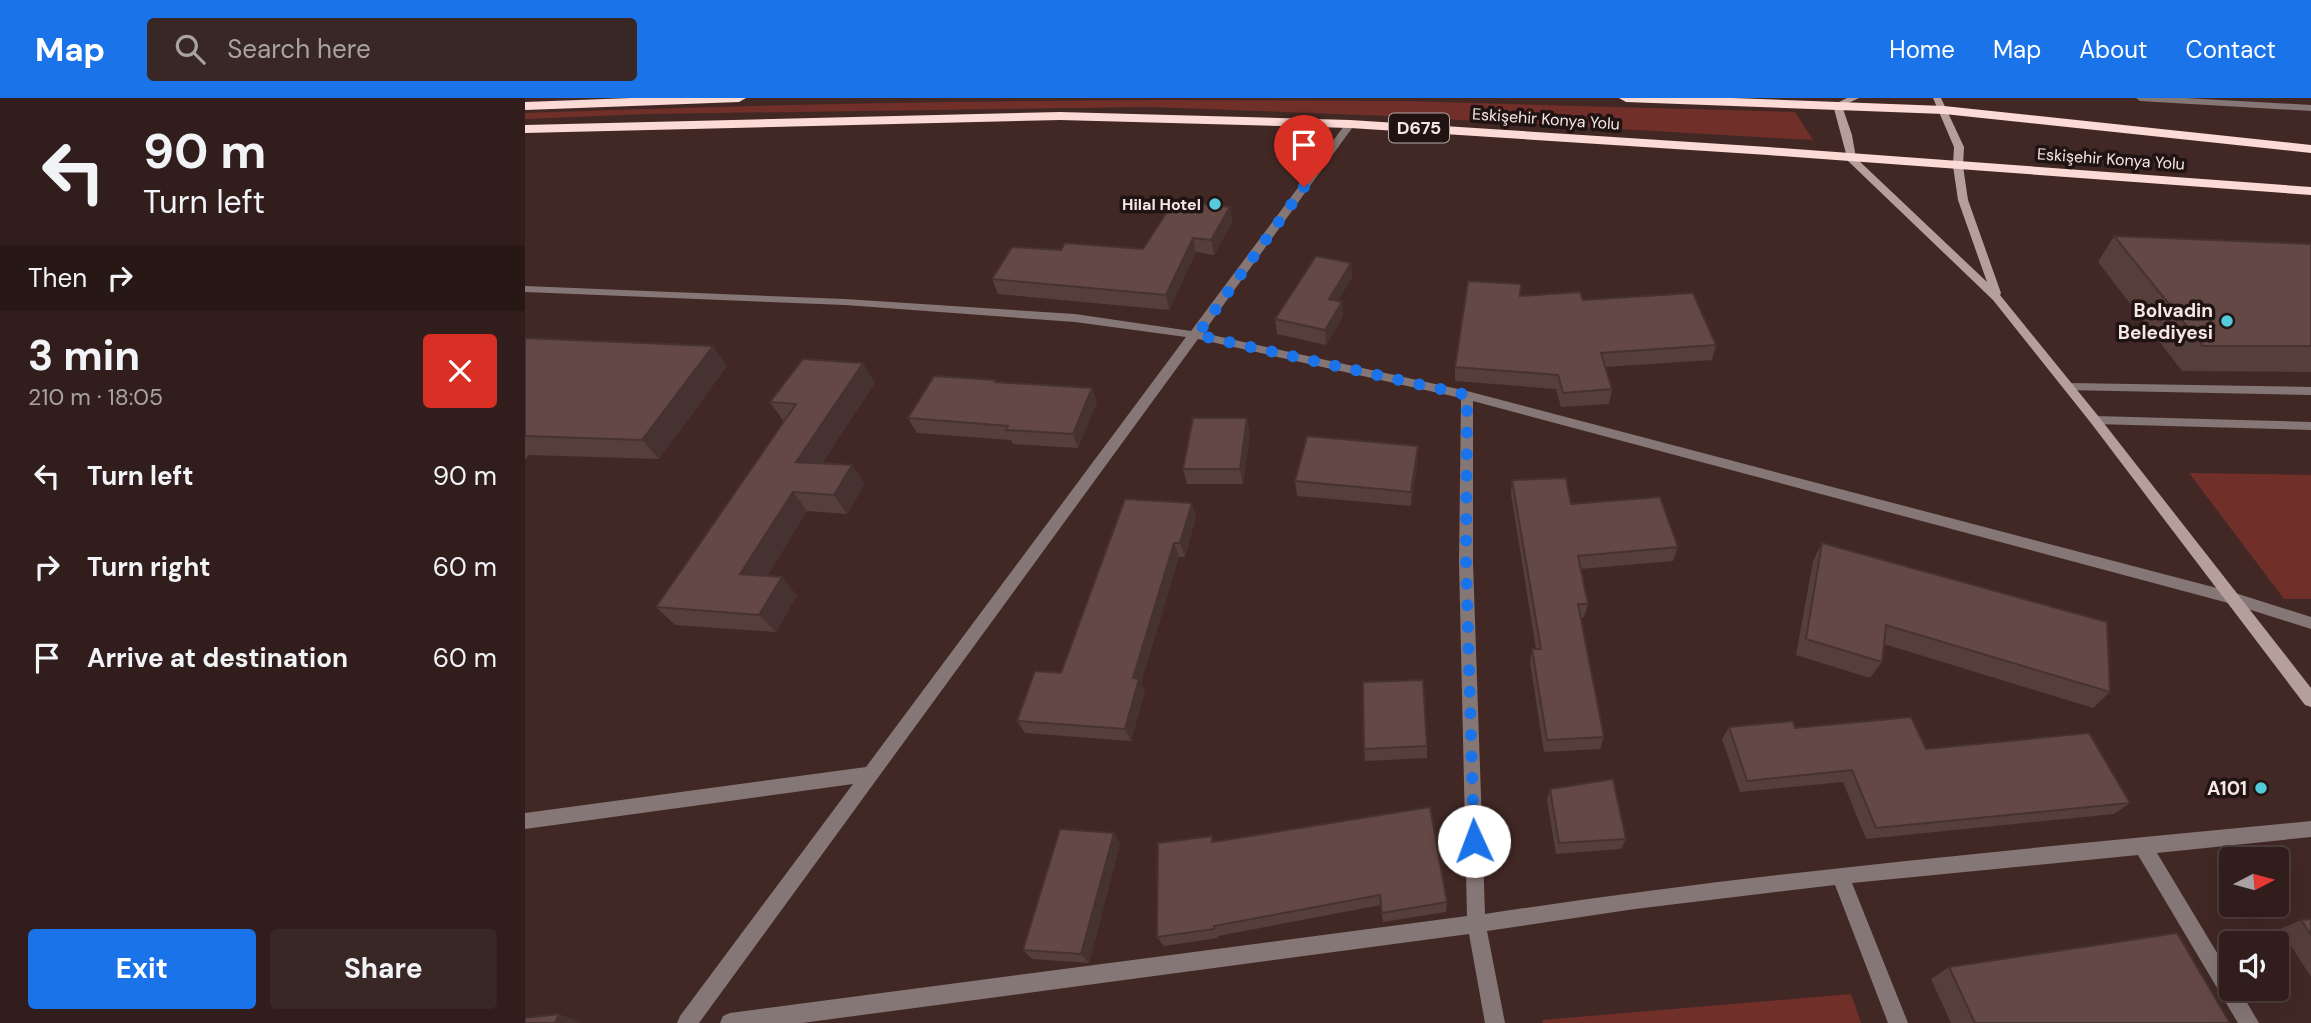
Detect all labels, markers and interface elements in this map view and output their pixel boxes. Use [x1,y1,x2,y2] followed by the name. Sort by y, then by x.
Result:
[147,18,637,81] search box
[35,28,105,71] text: Map
[171,30,209,68] icon: search
[227,32,371,66] text: Search here
[1889,34,1955,65] text: Home
[1993,34,2041,65] text: Map
[2079,34,2148,65] text: About
[2186,34,2276,65] text: Contact
[1471,103,1621,135] street label: Eskişehir Konya Yolu
[1389,113,1449,142] road number: D675
[1274,115,1334,187] pin
[143,119,266,183] text: 90 m
[28,126,119,217] icon: left
[1285,126,1323,164] icon: arrive
[2036,143,2186,175] street label: Eskişehir Konya Yolu
[143,181,265,223] text: Turn left
[1122,194,1201,215] place label: Hilal Hotel
[1207,196,1223,212] marker: Hilal Hotel
[101,259,139,297] icon: right
[28,261,87,295] text: Then
[2118,298,2213,345] place label: Bolvadin Belediyesi
[2219,313,2235,329] marker: Bolvadin Belediyesi
[28,328,140,383] text: 3 min
[423,334,497,408] button: close
[28,382,163,412] text: 210 m · 18:05
[28,457,66,495] icon: left
[87,459,194,493] text: Turn left
[433,459,497,493] text: 90 m
[28,548,66,586] icon: right
[87,550,211,584] text: Turn right
[433,550,497,584] text: 60 m
[28,639,66,677] icon: arrive
[87,641,348,675] text: Arrive at destination
[433,641,497,675] text: 60 m
[2207,776,2247,801] place label: A101
[2253,780,2269,796] marker: A101
[1437,804,1511,878] position arrow
[2219,847,2289,917] north arrow
[2219,847,2289,1001] map controls
[28,929,256,1009] button: Exit
[270,929,497,1009] button: Share
[2219,931,2289,1001] button: sound

